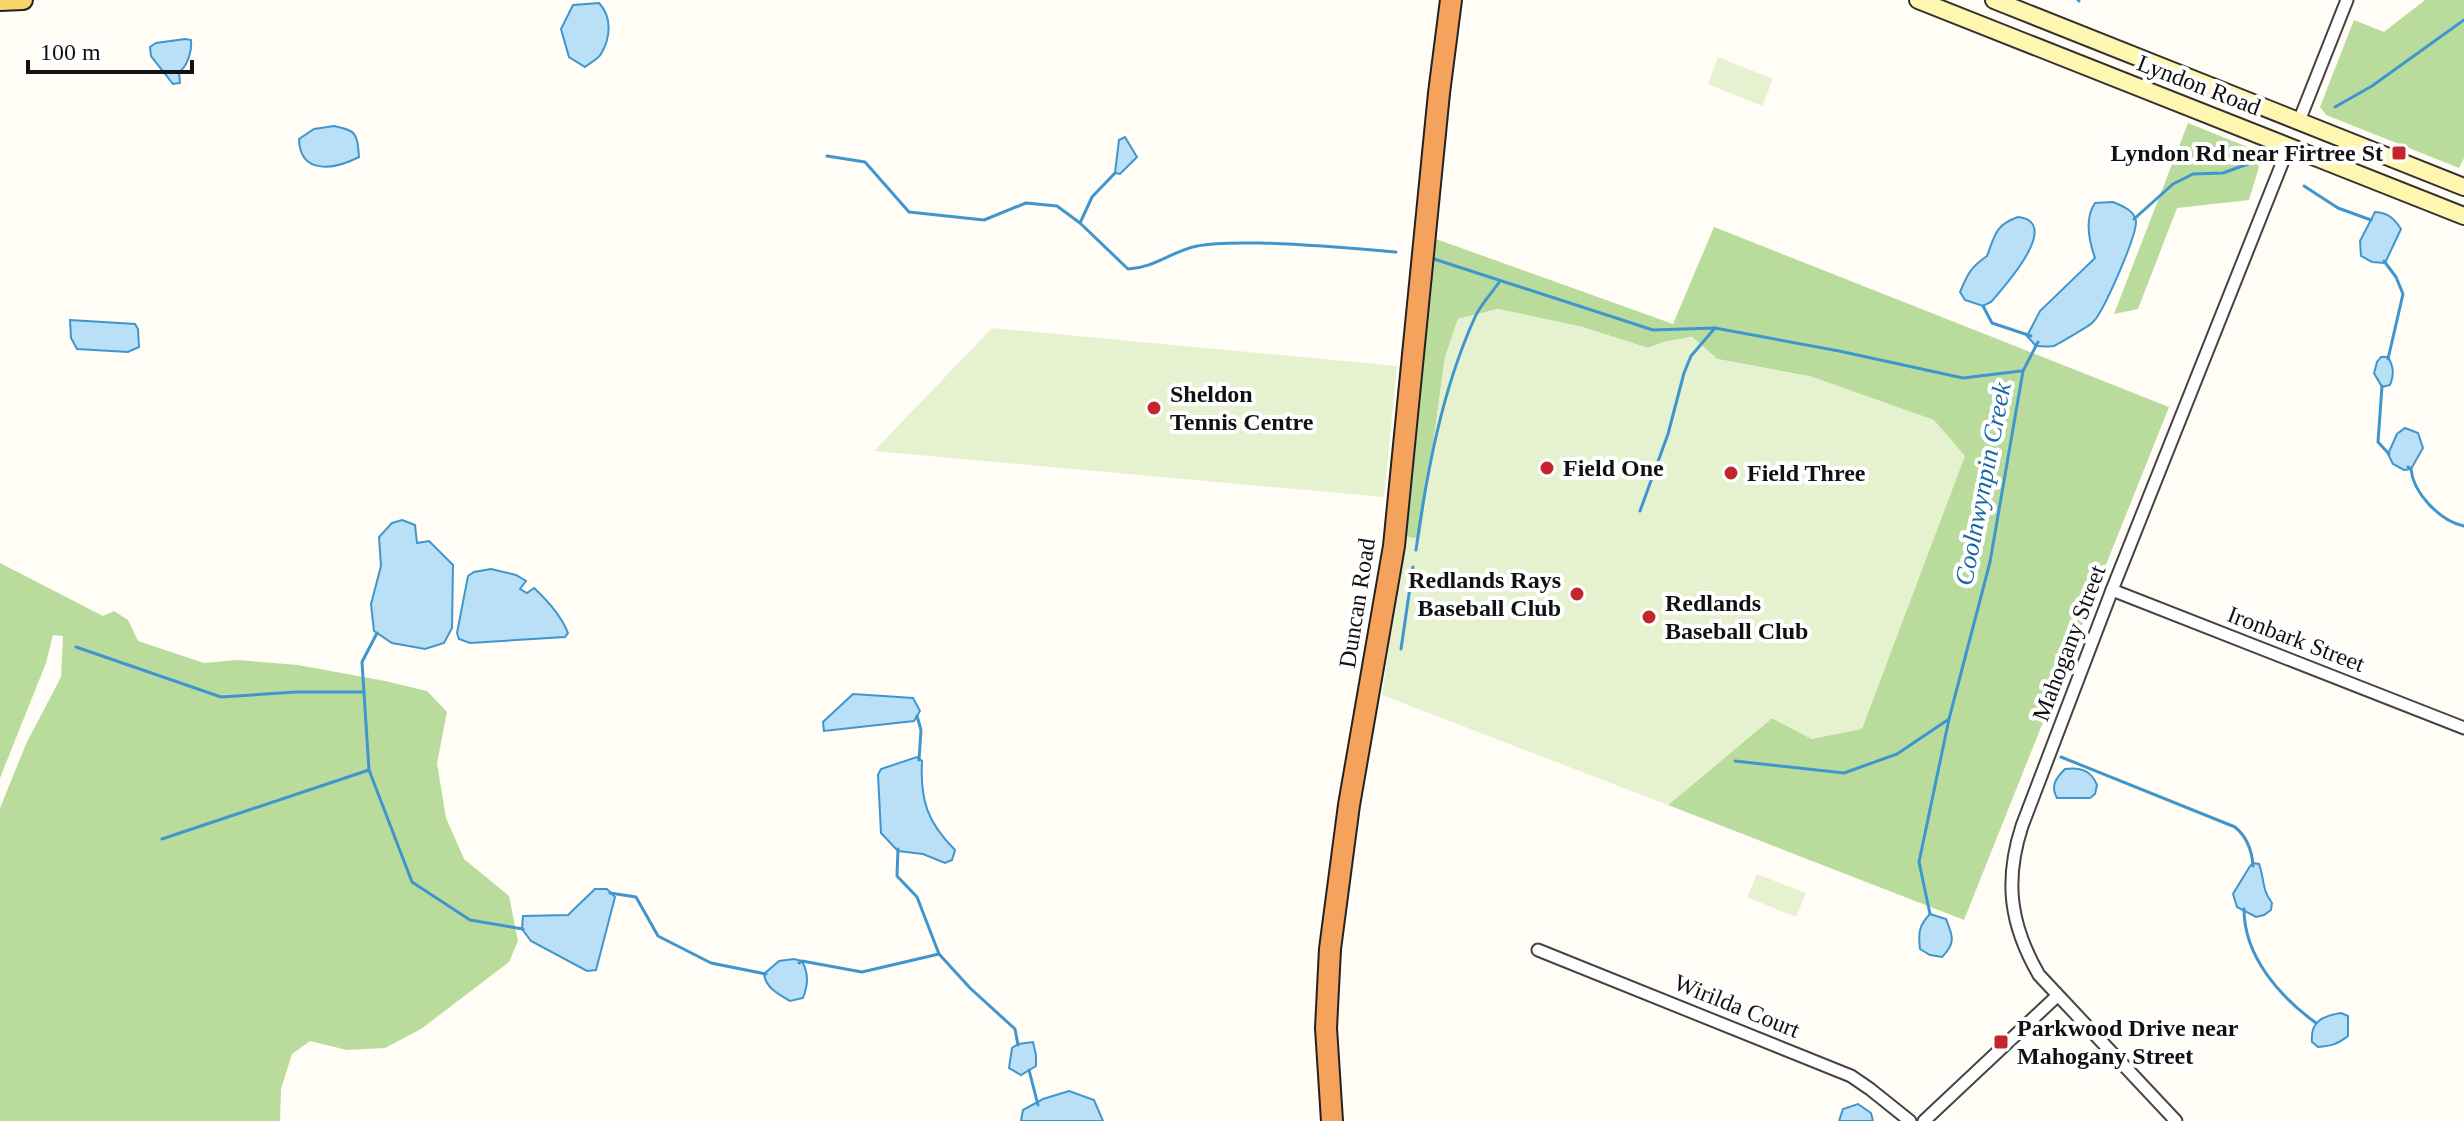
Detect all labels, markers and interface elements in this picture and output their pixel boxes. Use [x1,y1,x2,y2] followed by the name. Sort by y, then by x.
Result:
[28,24,192,74] scale bar
[40,39,101,65] text: 100 m
[2134,50,2264,120] street label: Lyndon Road
[2111,140,2383,166] place label: Lyndon Rd near Firtree St
[2390,144,2408,162] marker: Lyndon Rd near Firtree St
[1949,380,2017,588] water label: Coolnwynpin Creek
[1170,381,1314,435] place label: Sheldon Tennis Centre
[1145,399,1163,417] marker: Sheldon Tennis Centre
[1563,455,1664,481] place label: Field One
[1538,459,1556,477] marker: Field One
[1747,460,1866,486] place label: Field Three
[1722,464,1740,482] marker: Field Three
[1334,536,1380,670] street label: Duncan Road
[2027,561,2111,725] street label: Mahogany Street
[1408,567,1561,621] place label: Redlands Rays Baseball Club
[1568,585,1586,603] marker: Redlands Rays Baseball Club
[1665,590,1808,644] place label: Redlands Baseball Club
[2224,601,2368,677] street label: Ironbark Street
[1640,608,1658,626] marker: Redlands Baseball Club
[1670,969,1804,1043] street label: Wirilda Court
[2017,1015,2239,1069] place label: Parkwood Drive near Mahogany Street
[1992,1033,2010,1051] marker: Parkwood Drive near Mahogany Street

